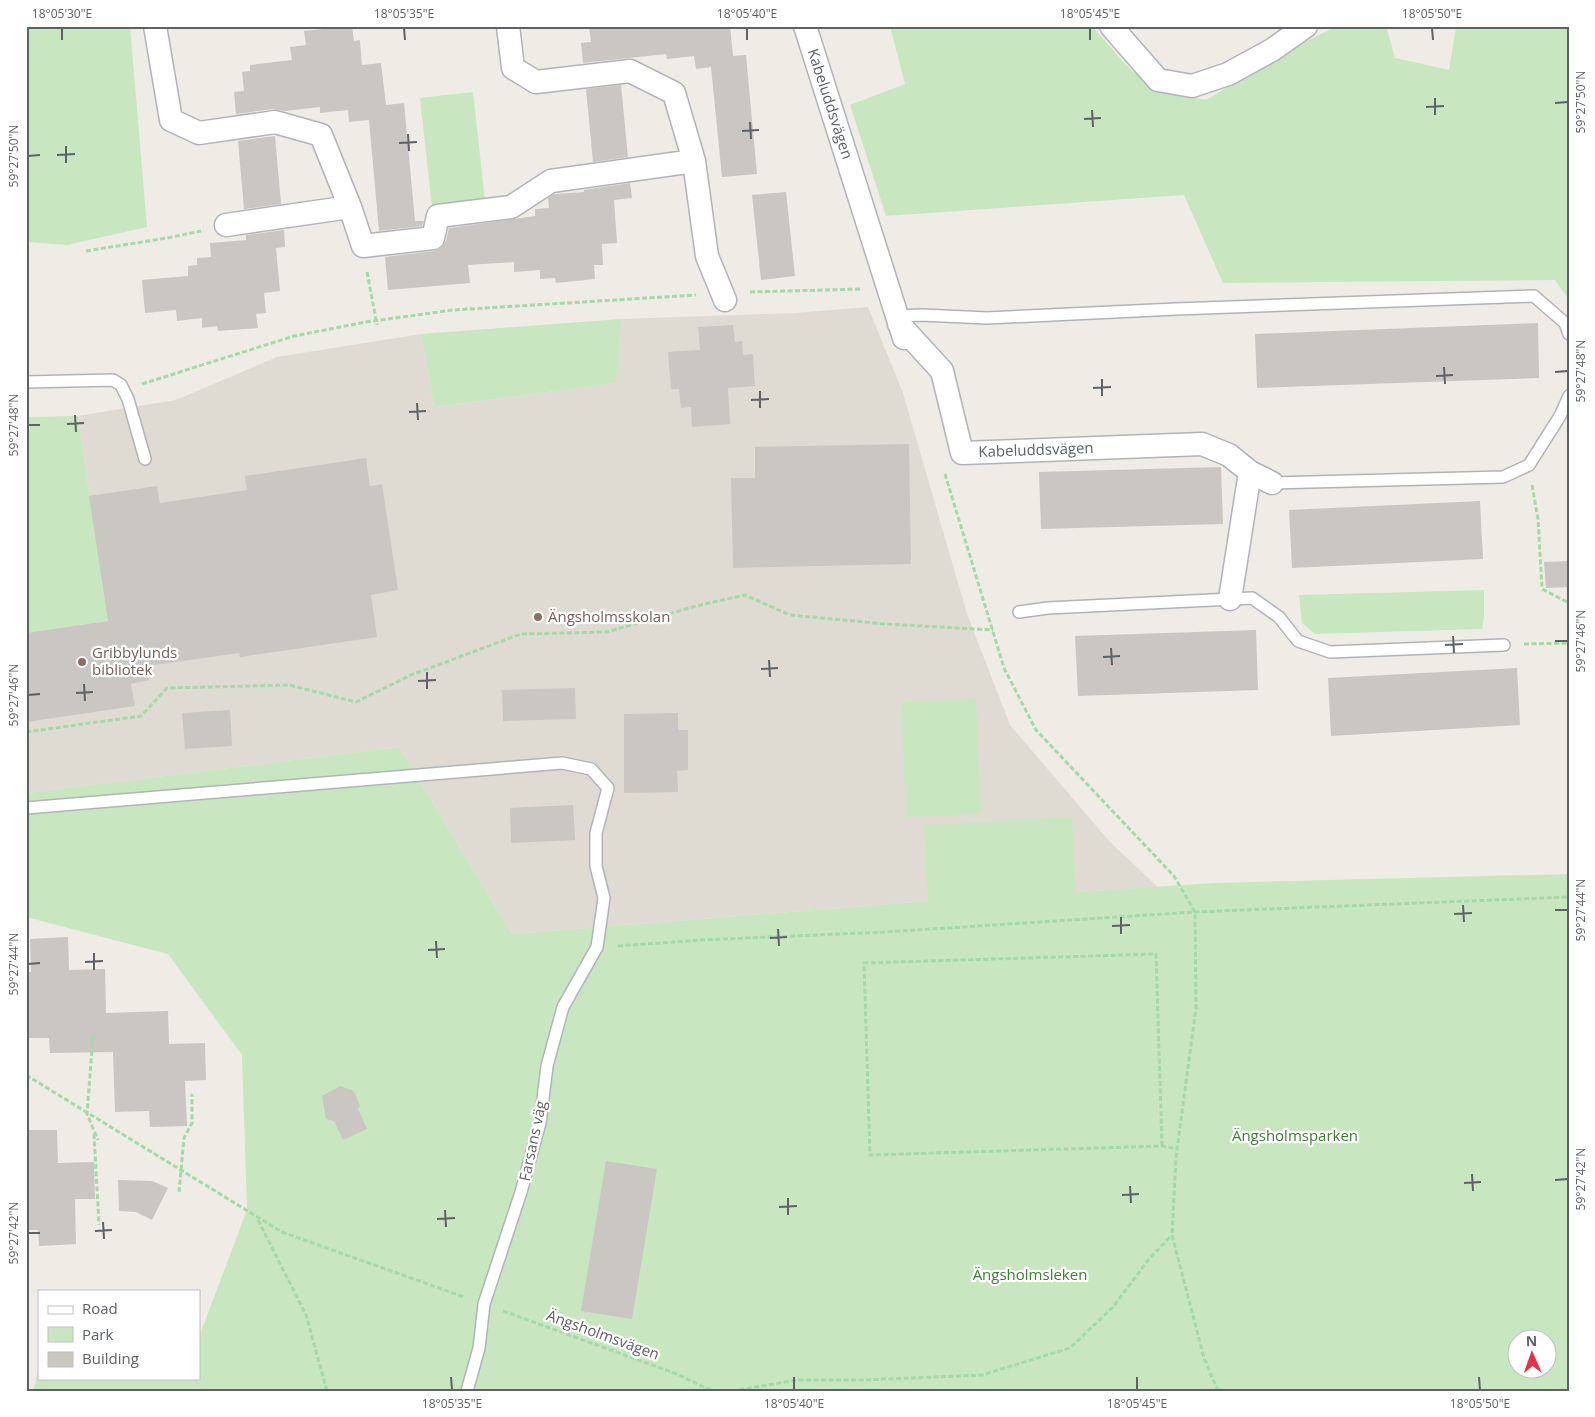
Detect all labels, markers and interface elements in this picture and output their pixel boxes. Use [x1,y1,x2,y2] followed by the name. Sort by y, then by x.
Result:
[32,5,92,22] text: 18°05'30"E
[374,5,434,22] text: 18°05'35"E
[717,5,777,22] text: 18°05'40"E
[1060,5,1120,22] text: 18°05'45"E
[1402,5,1462,22] text: 18°05'50"E
[804,46,858,162] street label: Kabeluddsvägen
[1572,71,1589,133] text: 59°27'50"N
[5,125,22,187] text: 59°27'50"N
[1572,340,1589,402] text: 59°27'48"N
[5,394,22,456] text: 59°27'48"N
[978,437,1094,461] street label: Kabeluddsvägen
[548,606,670,626] place label: Ängsholmsskolan
[1572,610,1589,672] text: 59°27'46"N
[532,611,544,623] marker: Ängsholmsskolan
[92,642,177,679] place label: Gribbylunds bibliotek
[76,656,88,668] marker: Gribbylunds bibliotek
[5,664,22,726] text: 59°27'46"N
[1572,879,1589,941] text: 59°27'44"N
[5,933,22,995] text: 59°27'44"N
[514,1099,550,1183] street label: Farsans väg
[1232,1125,1358,1145] park label: Ängsholmsparken
[1572,1148,1589,1210] text: 59°27'42"N
[5,1202,22,1264] text: 59°27'42"N
[973,1264,1087,1284] park label: Ängsholmsleken
[38,1290,200,1380] legend
[82,1298,118,1318] text: Road
[544,1304,662,1364] street label: Ängsholmsvägen
[82,1324,113,1344] text: Park
[1508,1330,1558,1380] north arrow
[1526,1331,1538,1350] text: N
[82,1348,139,1368] text: Building
[422,1395,482,1412] text: 18°05'35"E
[764,1395,824,1412] text: 18°05'40"E
[1107,1395,1167,1412] text: 18°05'45"E
[1450,1395,1510,1412] text: 18°05'50"E

